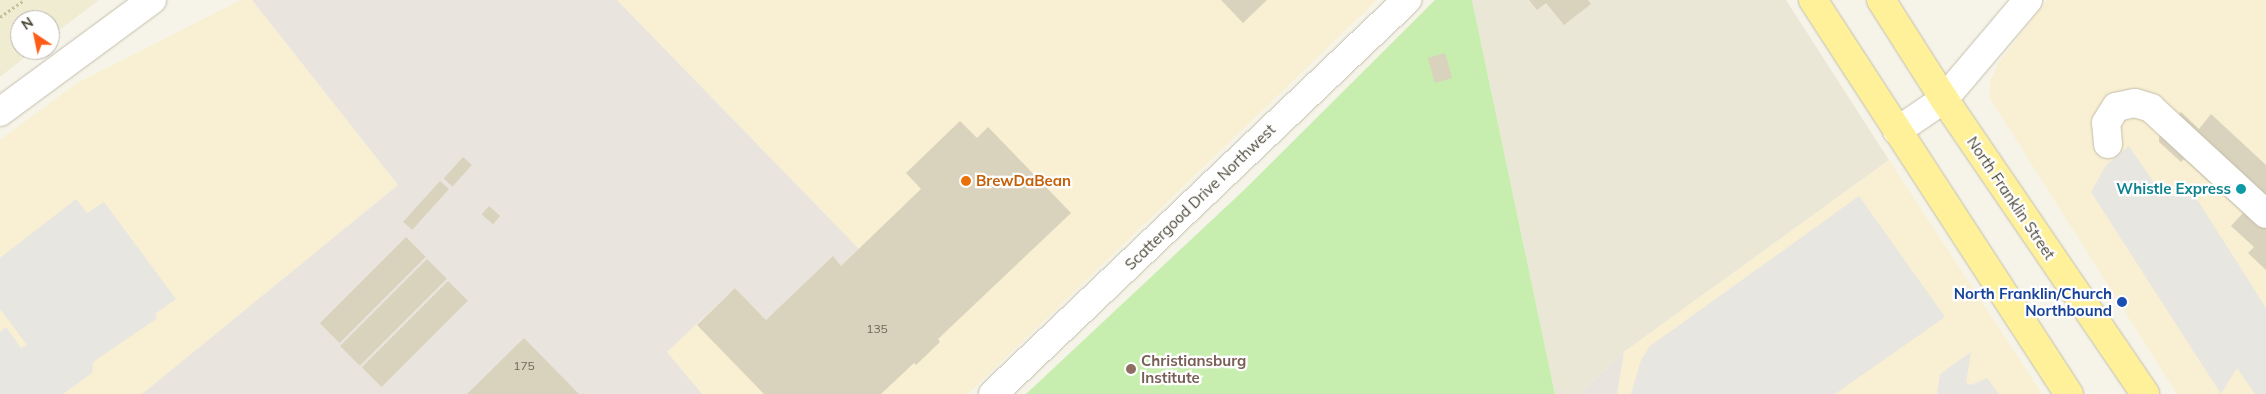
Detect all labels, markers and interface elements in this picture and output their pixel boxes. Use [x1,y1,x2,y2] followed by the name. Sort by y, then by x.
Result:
[10,10,60,60] north arrow
[18,13,37,34] text: N
[1121,120,1279,274] street label: Scattergood Drive Northwest
[1963,133,2059,263] street label: North Franklin Street
[976,172,1071,190] place label: BrewDaBean
[960,175,972,187] marker: BrewDaBean
[2116,180,2231,198] place label: Whistle Express
[2235,183,2247,195] marker: Whistle Express
[1954,284,2112,319] place label: North Franklin/Church Northbound
[2116,296,2128,308] marker: North Franklin/Church Northbound
[866,322,888,336] house number: 135
[1141,351,1246,386] place label: Christiansburg Institute
[513,359,535,373] house number: 175
[1125,363,1137,375] marker: Christiansburg Institute

